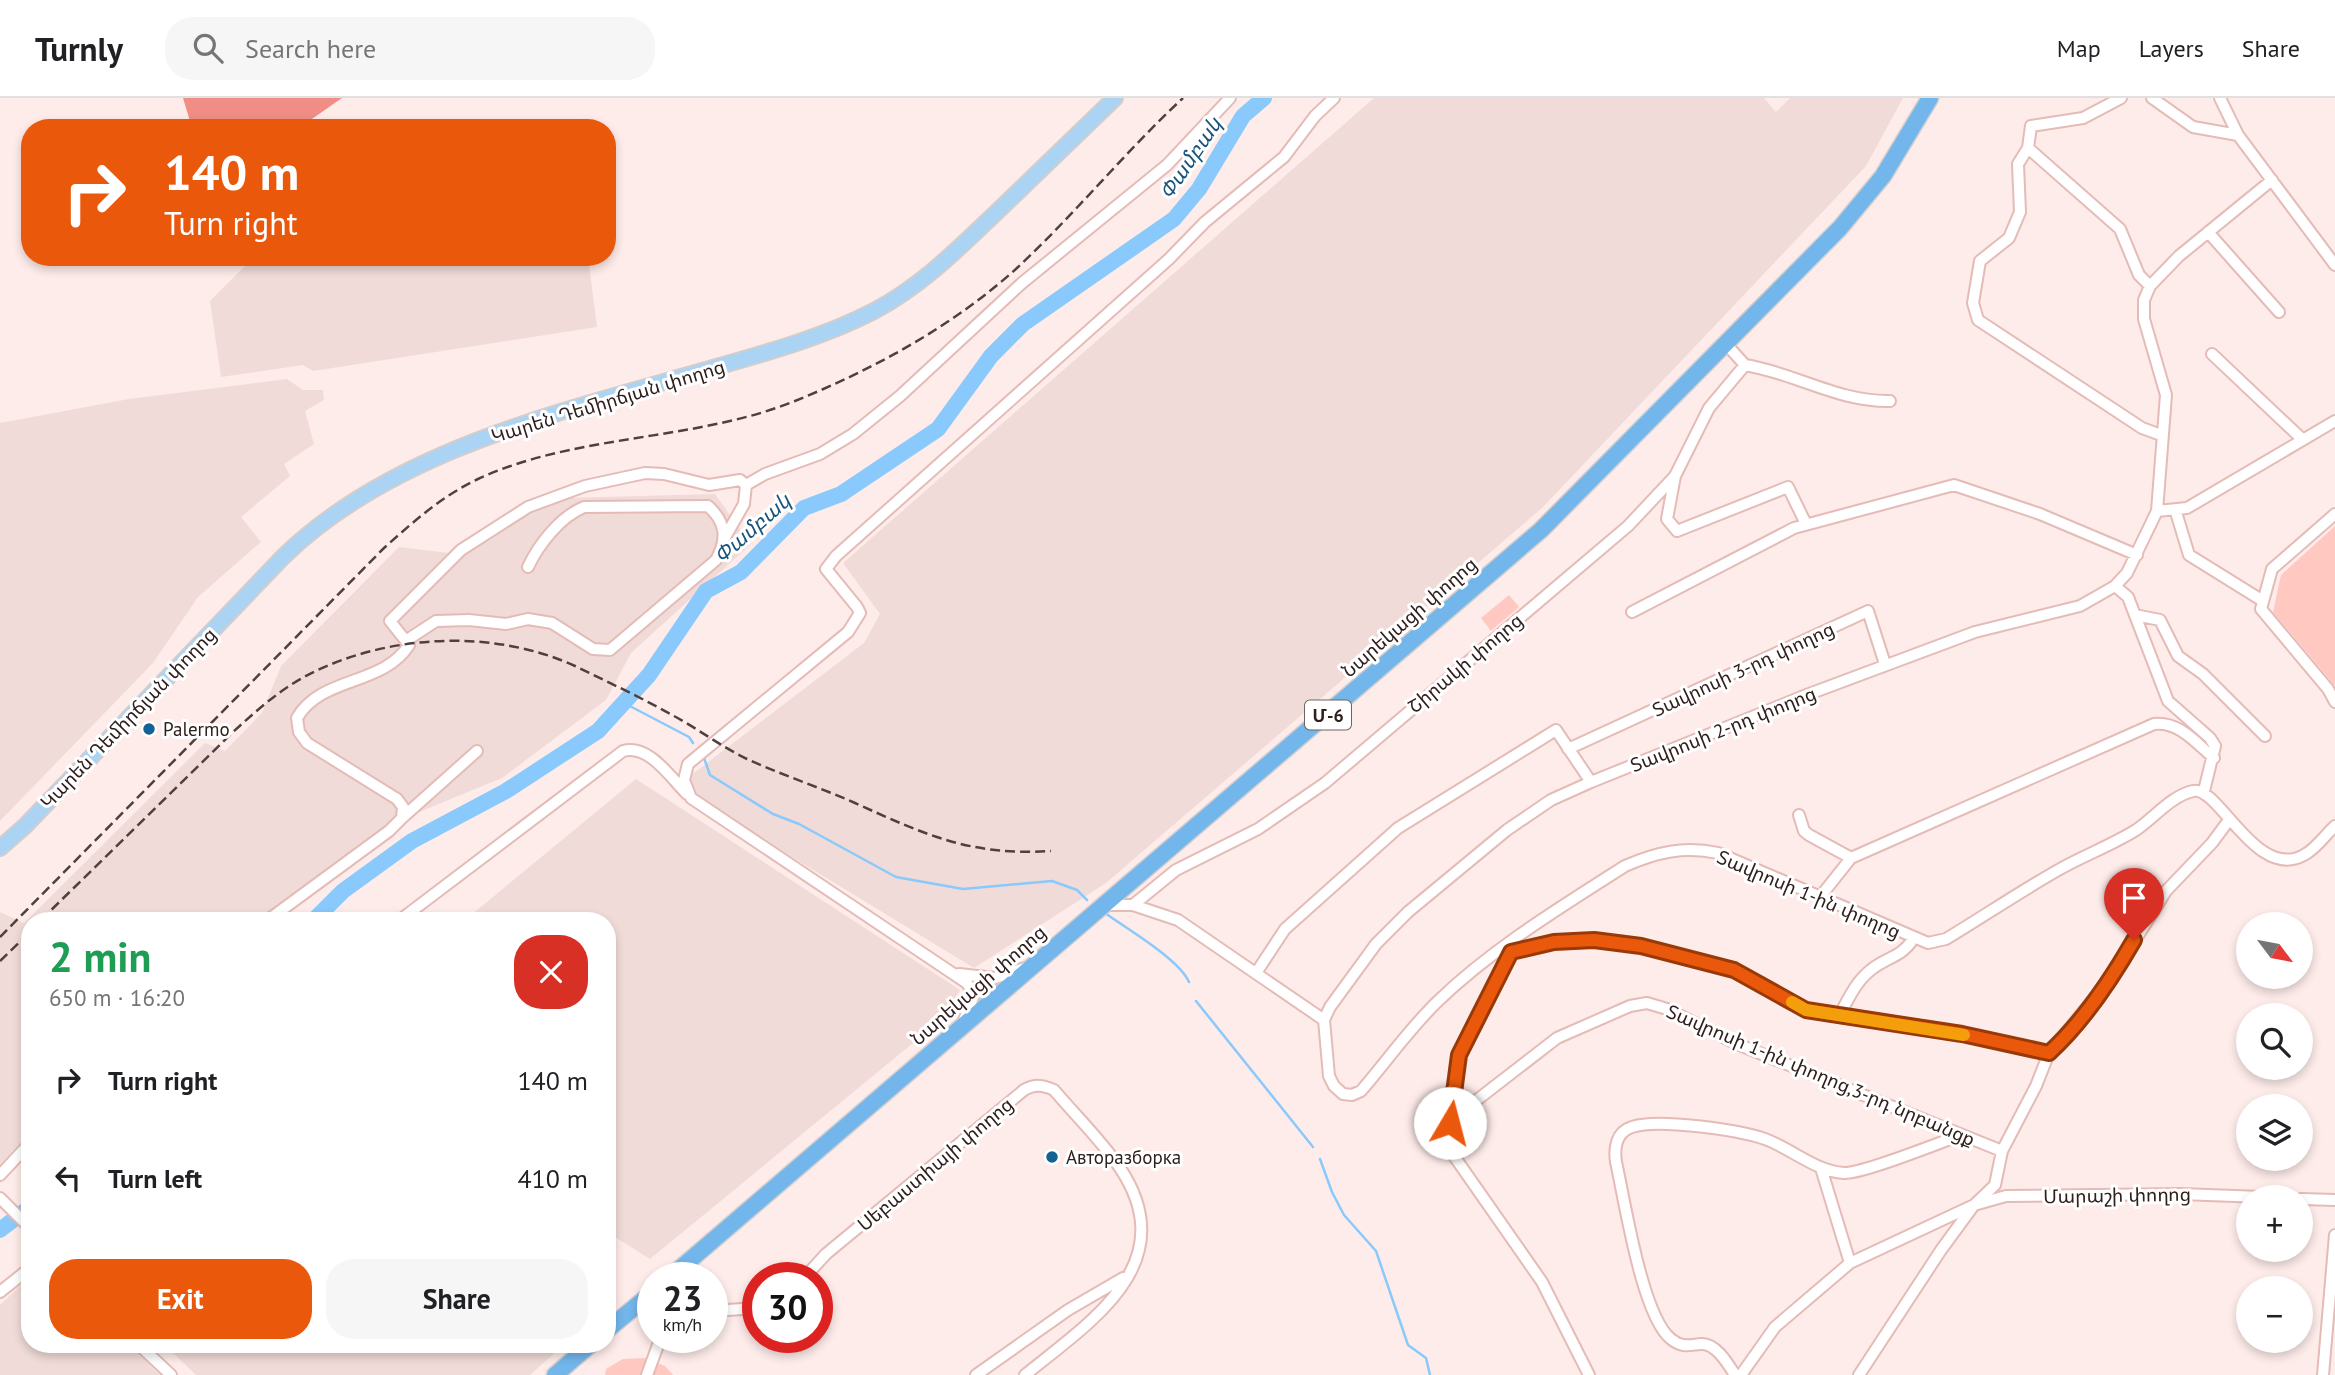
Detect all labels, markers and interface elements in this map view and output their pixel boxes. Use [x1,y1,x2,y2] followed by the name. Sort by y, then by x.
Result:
[165,17,655,80] search box
[35,27,123,70] text: Turnly
[189,29,227,67] icon: search
[245,32,376,65] text: Search here
[2057,33,2101,64] text: Map
[2139,33,2204,64] text: Layers
[2242,33,2300,64] text: Share
[1153,111,1228,204] water label: Փամբակ
[164,140,299,204] text: 140 m
[49,147,140,238] icon: right
[164,202,298,244] text: Turn right
[488,354,728,448] street label: Կարեն Դեմիրճյան փողոց
[708,486,797,569] water label: Փամբակ
[1336,552,1482,682] street label: Նարեկացի փողոց
[1403,608,1527,718] street label: Շիրակի փողոց
[1648,616,1838,722] street label: Տավրոսի 3-րդ փողոց
[35,622,221,814] street label: Կարեն Դեմիրճյան փողոց
[1627,681,1819,777] street label: Տավրոսի 2-րդ փողոց
[1305,700,1351,730] road number: Մ-6
[163,717,230,741] place label: Palermo
[141,721,157,737] marker: Palermo
[1713,844,1905,944] street label: Տավրոսի 1-ին փողոց
[2104,868,2164,940] pin
[2115,879,2153,917] icon: arrive
[2236,912,2314,989] north arrow
[2236,912,2313,1353] map controls
[905,920,1051,1050] street label: Նարեկացի փողոց
[49,929,151,984] text: 2 min
[514,935,588,1009] button: close
[49,983,185,1012] text: 650 m · 16:20
[1663,999,1979,1151] street label: Տավրոսի 1-ին փողոց,3-րդ նրբանցք
[2236,1003,2313,1080] button: search
[49,1061,87,1099] icon: right
[108,1064,217,1097] text: Turn right
[517,1064,588,1097] text: 140 m
[1413,1086,1487,1160] position arrow
[852,1092,1018,1236] street label: Սեբաստիայի փողոց
[2236,1094,2313,1171] button: layers
[1066,1145,1181,1169] place label: Авторазборка
[1044,1149,1060,1165] marker: Авторазборка
[49,1159,87,1197] icon: left
[108,1162,202,1195] text: Turn left
[517,1162,588,1195] text: 410 m
[2043,1182,2191,1208] street label: Մարաշի փողոց
[2236,1185,2313,1262] button: +
[49,1259,312,1339] button: Exit
[326,1259,588,1339] button: Share
[742,1262,833,1353] speed limit sign: 30
[663,1275,702,1321] text: 23
[2236,1276,2313,1353] button: −
[663,1313,702,1336] text: km/h

